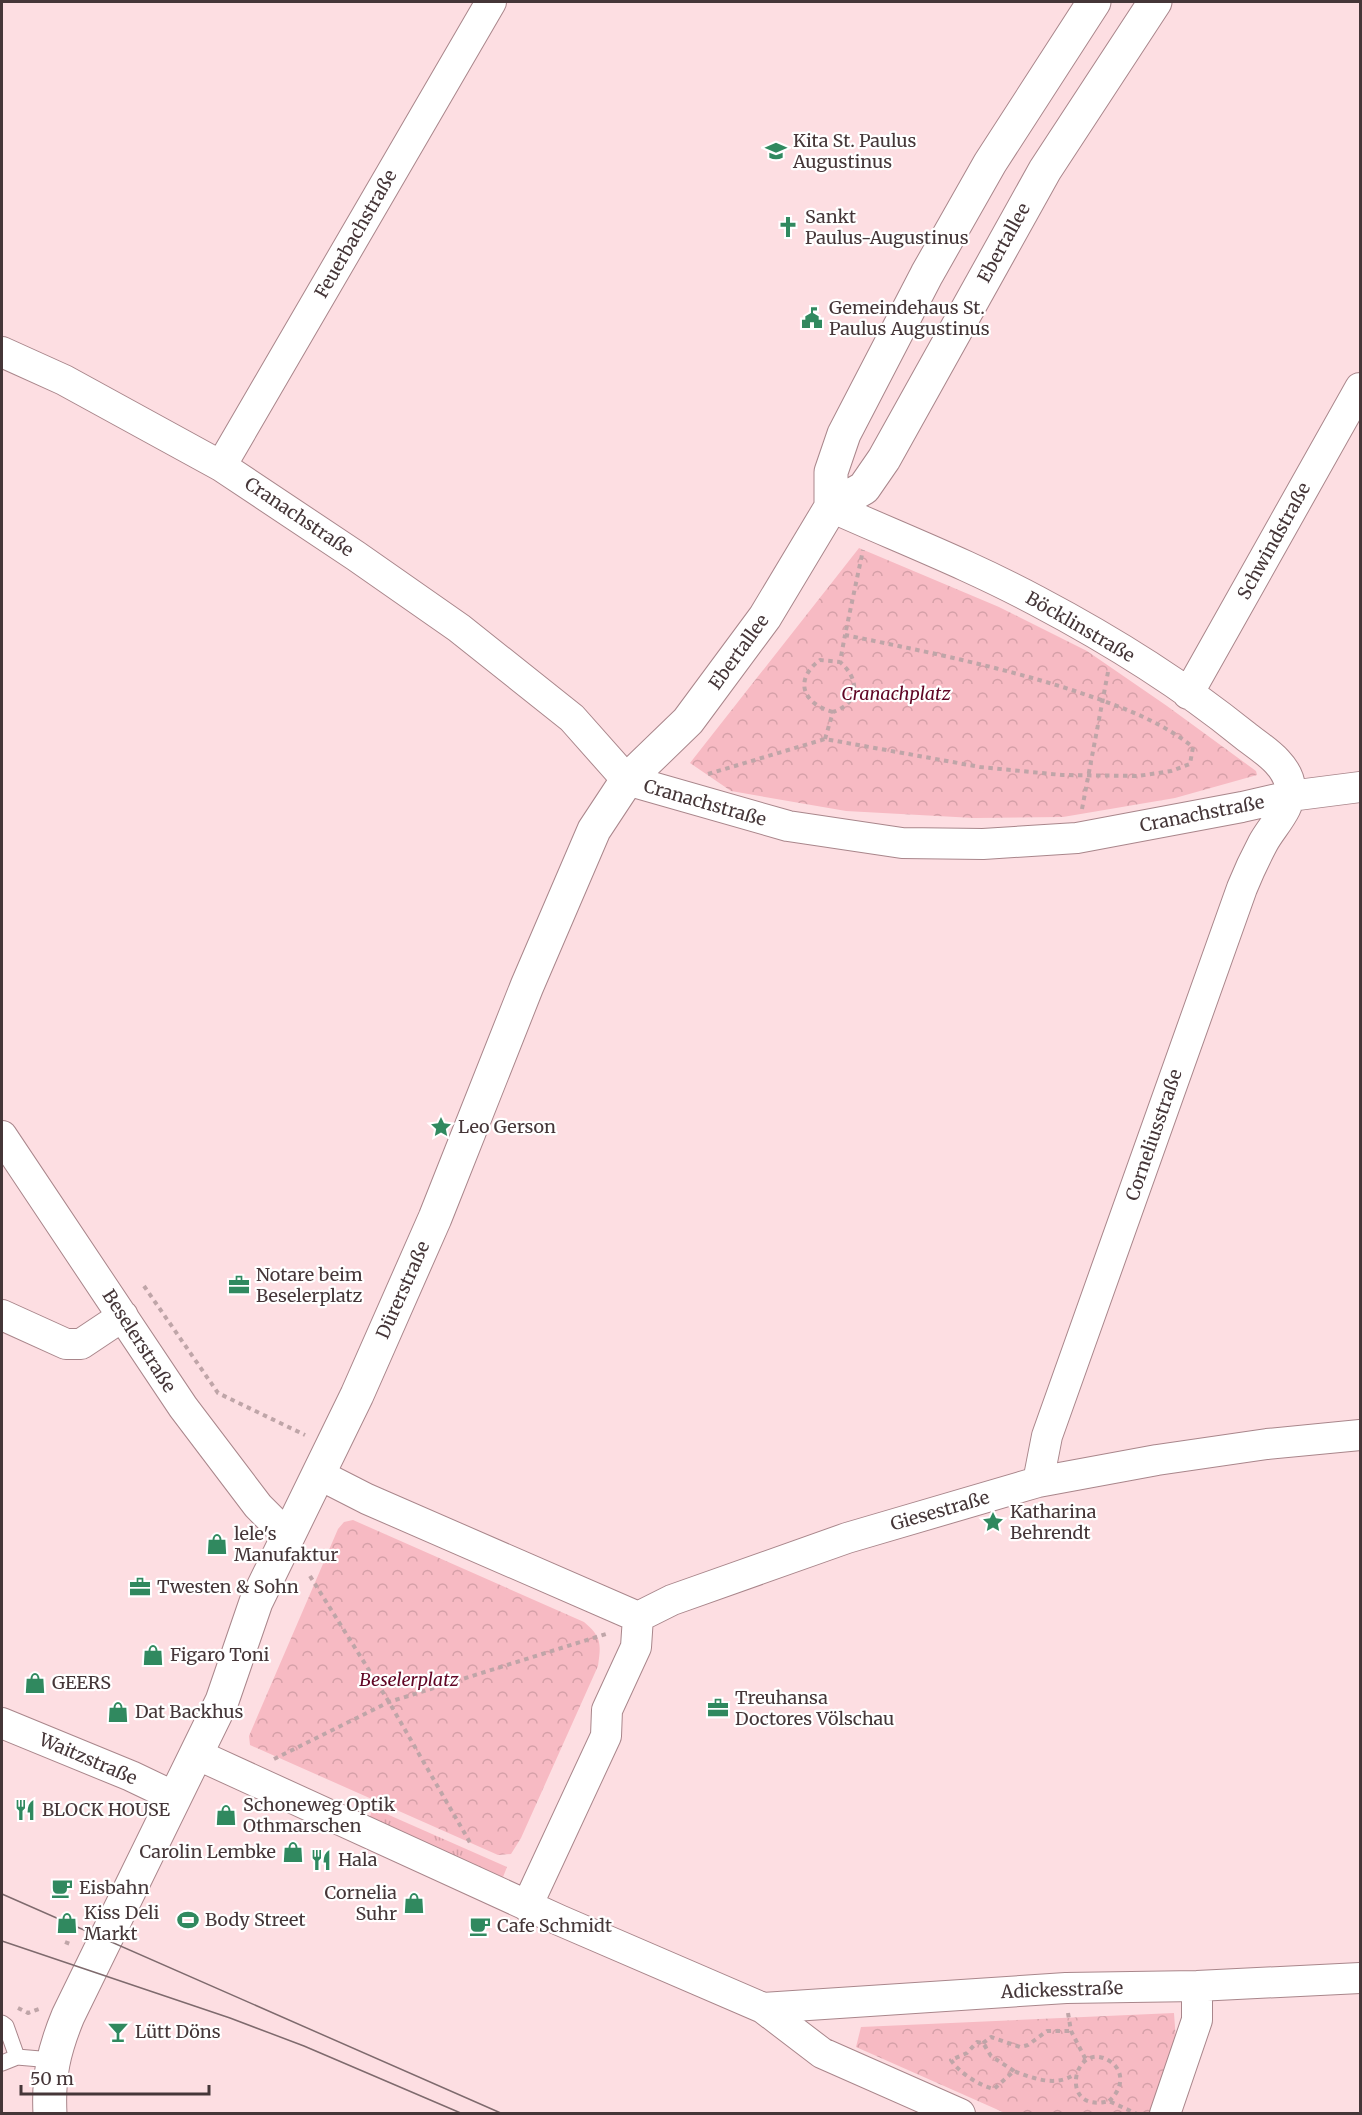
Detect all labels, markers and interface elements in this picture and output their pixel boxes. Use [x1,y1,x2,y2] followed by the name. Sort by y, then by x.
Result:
[792,129,917,173] place label: Kita St. Paulus Augustinus
[764,139,788,163] school or university icon: Kita St. Paulus Augustinus
[309,165,402,302] street label: Feuerbachstraße
[972,199,1035,287] street label: Ebertallee
[805,205,969,249] place label: Sankt Paulus-Augustinus
[776,215,800,239] church icon: Sankt Paulus-Augustinus
[829,296,990,340] place label: Gemeindehaus St. Paulus Augustinus
[800,306,824,330] public building icon: Gemeindehaus St. Paulus Augustinus
[240,472,358,561] street label: Cranachstraße
[1232,478,1315,603] street label: Schwindstraße
[1022,586,1139,667] street label: Böcklinstraße
[704,610,774,694] street label: Ebertallee
[841,682,951,705] park label: Cranachplatz
[641,774,769,831] street label: Cranachstraße
[1138,790,1266,837] street label: Cranachstraße
[1120,1066,1187,1204] street label: Corneliusstraße
[429,1115,453,1139] place icon: Leo Gerson
[458,1115,556,1138] place label: Leo Gerson
[371,1237,434,1342] street label: Dürerstraße
[256,1263,363,1307] place label: Notare beim Beselerplatz
[227,1273,251,1297] office icon: Notare beim Beselerplatz
[98,1285,181,1396] street label: Beselerstraße
[888,1485,992,1536] street label: Giesestraße
[1010,1500,1097,1544] place label: Katharina Behrendt
[981,1510,1005,1534] place icon: Katharina Behrendt
[234,1522,338,1566] place label: lele's Manufaktur
[205,1532,229,1556] shop icon: lele's Manufaktur
[128,1575,152,1599] office icon: Twesten & Sohn
[157,1575,299,1598] place label: Twesten & Sohn
[141,1643,165,1667] shop icon: Figaro Toni
[170,1643,270,1666] place label: Figaro Toni
[359,1668,460,1691] park label: Beselerplatz
[23,1671,47,1695] shop icon: GEERS
[52,1671,111,1694] place label: GEERS
[735,1686,894,1730] place label: Treuhansa Doctores Völschau
[706,1696,730,1720] office icon: Treuhansa Doctores Völschau
[106,1700,130,1724] shop icon: Dat Backhus
[135,1700,244,1723] place label: Dat Backhus
[35,1727,141,1790] street label: Waitzstraße
[243,1793,396,1837] place label: Schoneweg Optik Othmarschen
[13,1798,37,1822] restaurant icon: BLOCK HOUSE
[42,1798,170,1821] place label: BLOCK HOUSE
[214,1803,238,1827] shop icon: Schoneweg Optik Othmarschen
[139,1840,276,1863] place label: Carolin Lembke
[281,1840,305,1864] shop icon: Carolin Lembke
[309,1848,333,1872] restaurant icon: Hala
[338,1848,378,1871] place label: Hala
[50,1876,74,1900] cafe icon: Eisbahn
[79,1876,149,1899] place label: Eisbahn
[325,1881,397,1925] place label: Cornelia Suhr
[402,1891,426,1915] shop icon: Cornelia Suhr
[84,1901,160,1945] place label: Kiss Deli Markt
[176,1908,200,1932] sports icon: Body Street
[205,1908,305,1931] place label: Body Street
[55,1911,79,1935] shop icon: Kiss Deli Markt
[468,1914,492,1938] cafe icon: Cafe Schmidt
[497,1914,612,1937] place label: Cafe Schmidt
[999,1976,1124,2003] street label: Adickesstraße
[106,2020,130,2044] bar icon: Lütt Döns
[135,2020,221,2043] place label: Lütt Döns
[21,2058,208,2096] scale bar
[30,2067,74,2090] text: 50 m

